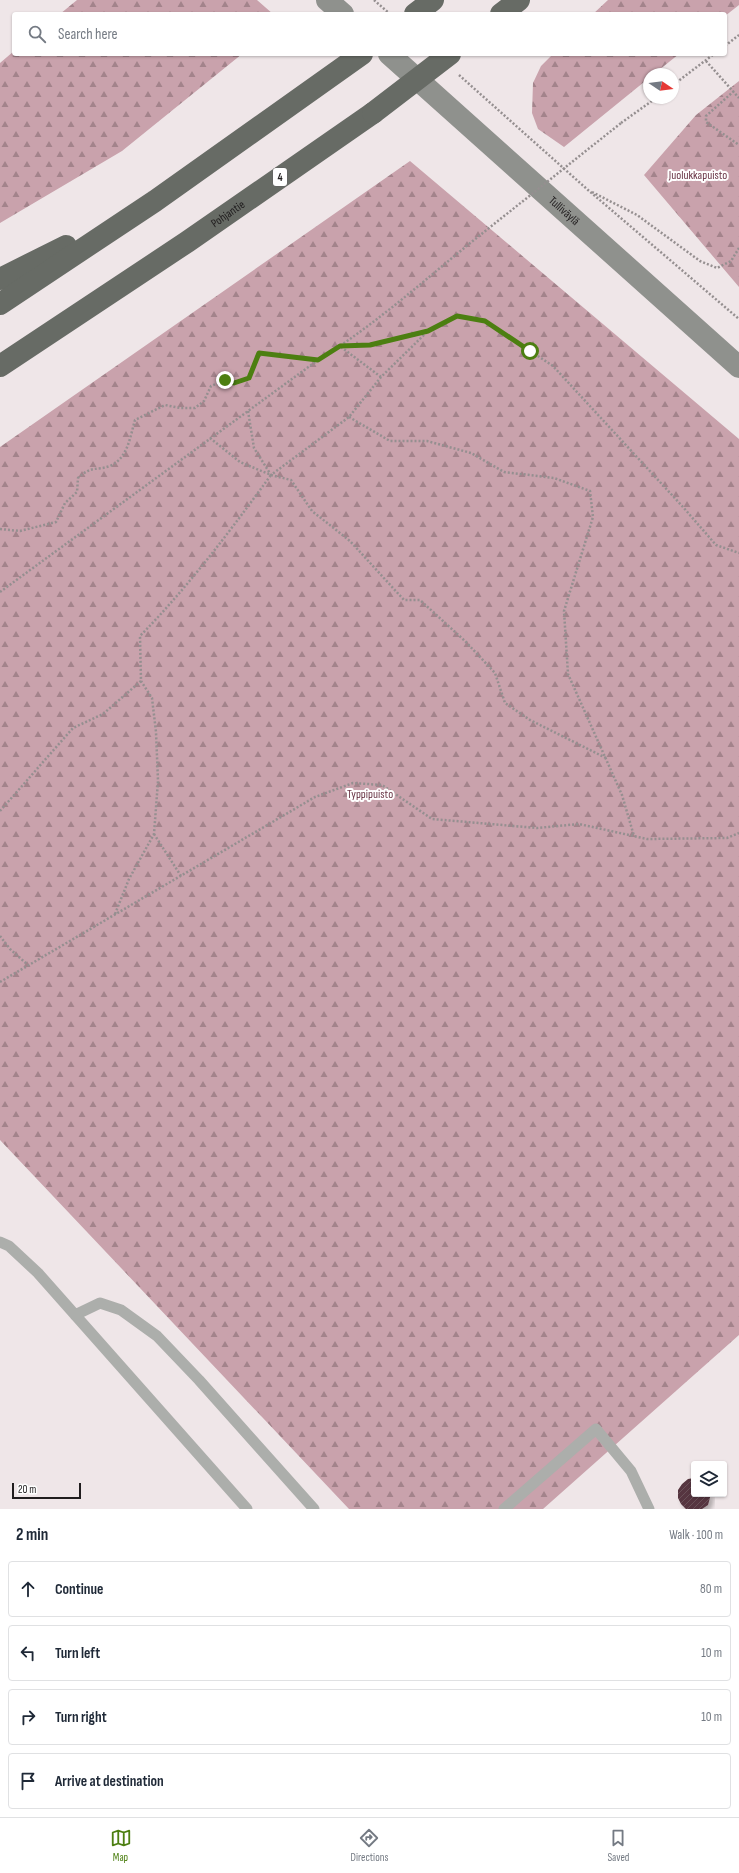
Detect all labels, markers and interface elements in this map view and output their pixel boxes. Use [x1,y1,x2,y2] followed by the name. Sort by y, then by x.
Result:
[12,12,727,56] search box
[26,23,48,45] icon: search
[58,25,118,44] text: Search here
[643,68,679,104] north arrow
[273,168,287,186] road number: 4
[668,168,727,183] park label: Juolukkapuisto
[546,193,583,229] street label: Tulliväylä
[208,197,248,231] street label: Pohjantie
[521,342,539,360] route start
[216,371,234,389] route end
[347,787,393,802] park label: Typpipuisto
[691,1461,727,1497] map controls
[691,1461,727,1497] button: layers
[12,1481,81,1500] scale bar
[18,1483,36,1496] text: 20 m
[16,1525,48,1545] text: 2 min
[669,1527,723,1543] text: Walk · 100 m
[17,1578,39,1600] icon: ahead
[55,1580,104,1599] text: Continue
[700,1581,722,1597] text: 80 m
[17,1642,39,1664] icon: left
[55,1644,100,1663] text: Turn left
[701,1645,722,1661] text: 10 m
[17,1706,39,1728] icon: right
[55,1708,107,1727] text: Turn right
[701,1709,722,1725] text: 10 m
[17,1770,39,1792] icon: arrive
[55,1772,164,1791] text: Arrive at destination
[110,1827,132,1864] tab: Map
[351,1827,388,1864] tab: Directions
[607,1827,629,1864] tab: Saved

